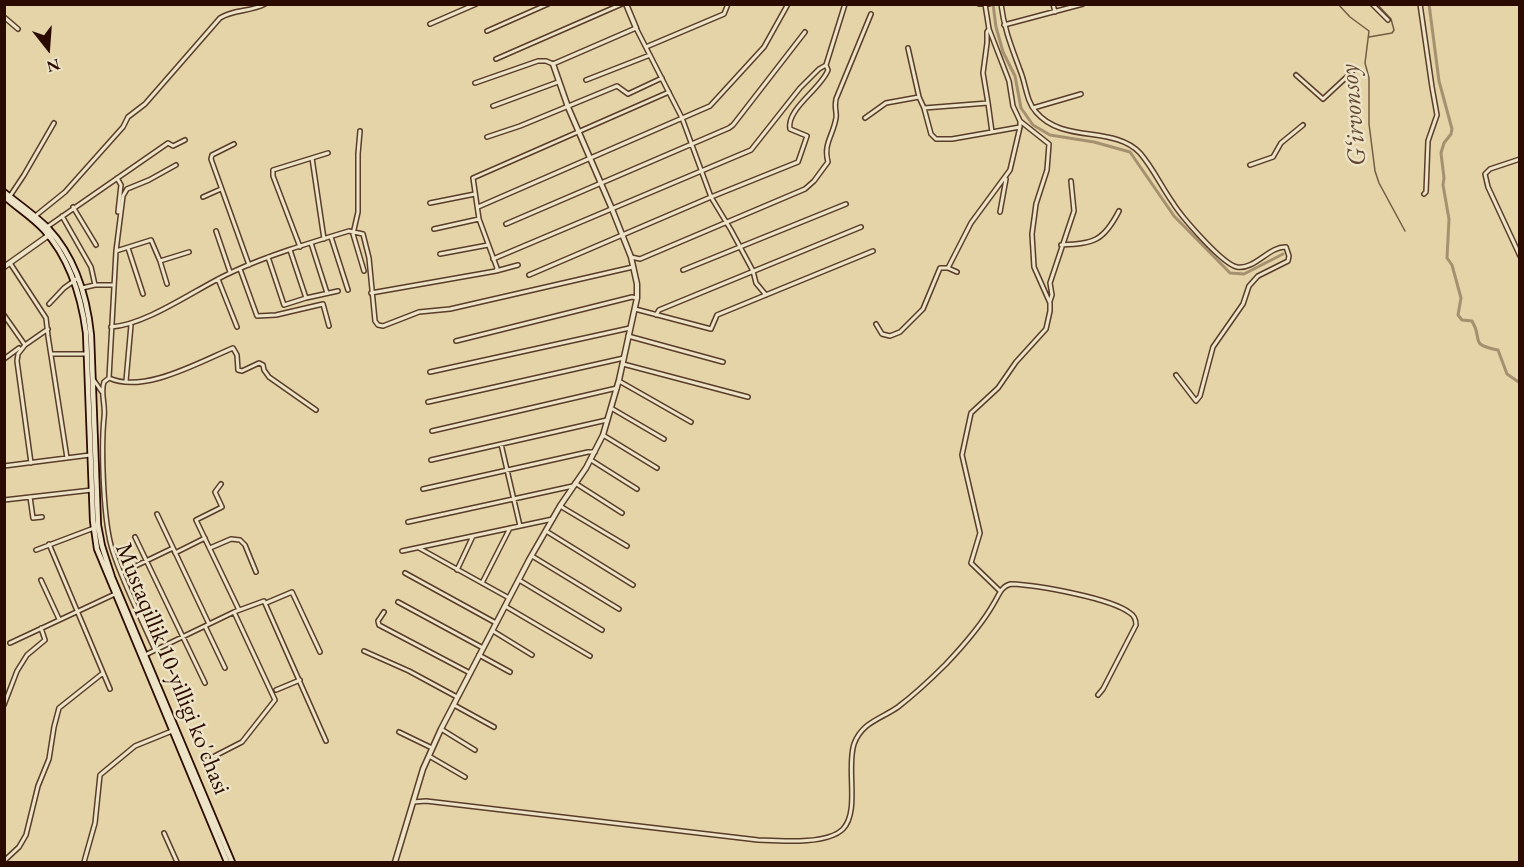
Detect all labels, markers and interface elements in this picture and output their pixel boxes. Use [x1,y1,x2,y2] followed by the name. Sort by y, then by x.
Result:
[18,18,78,78] north arrow
[44,54,63,78] text: N
[1334,63,1374,167] water label: G‘irvonsoy
[108,539,236,799] street label: Mustaqillik 10-yilligi ko'chasi

